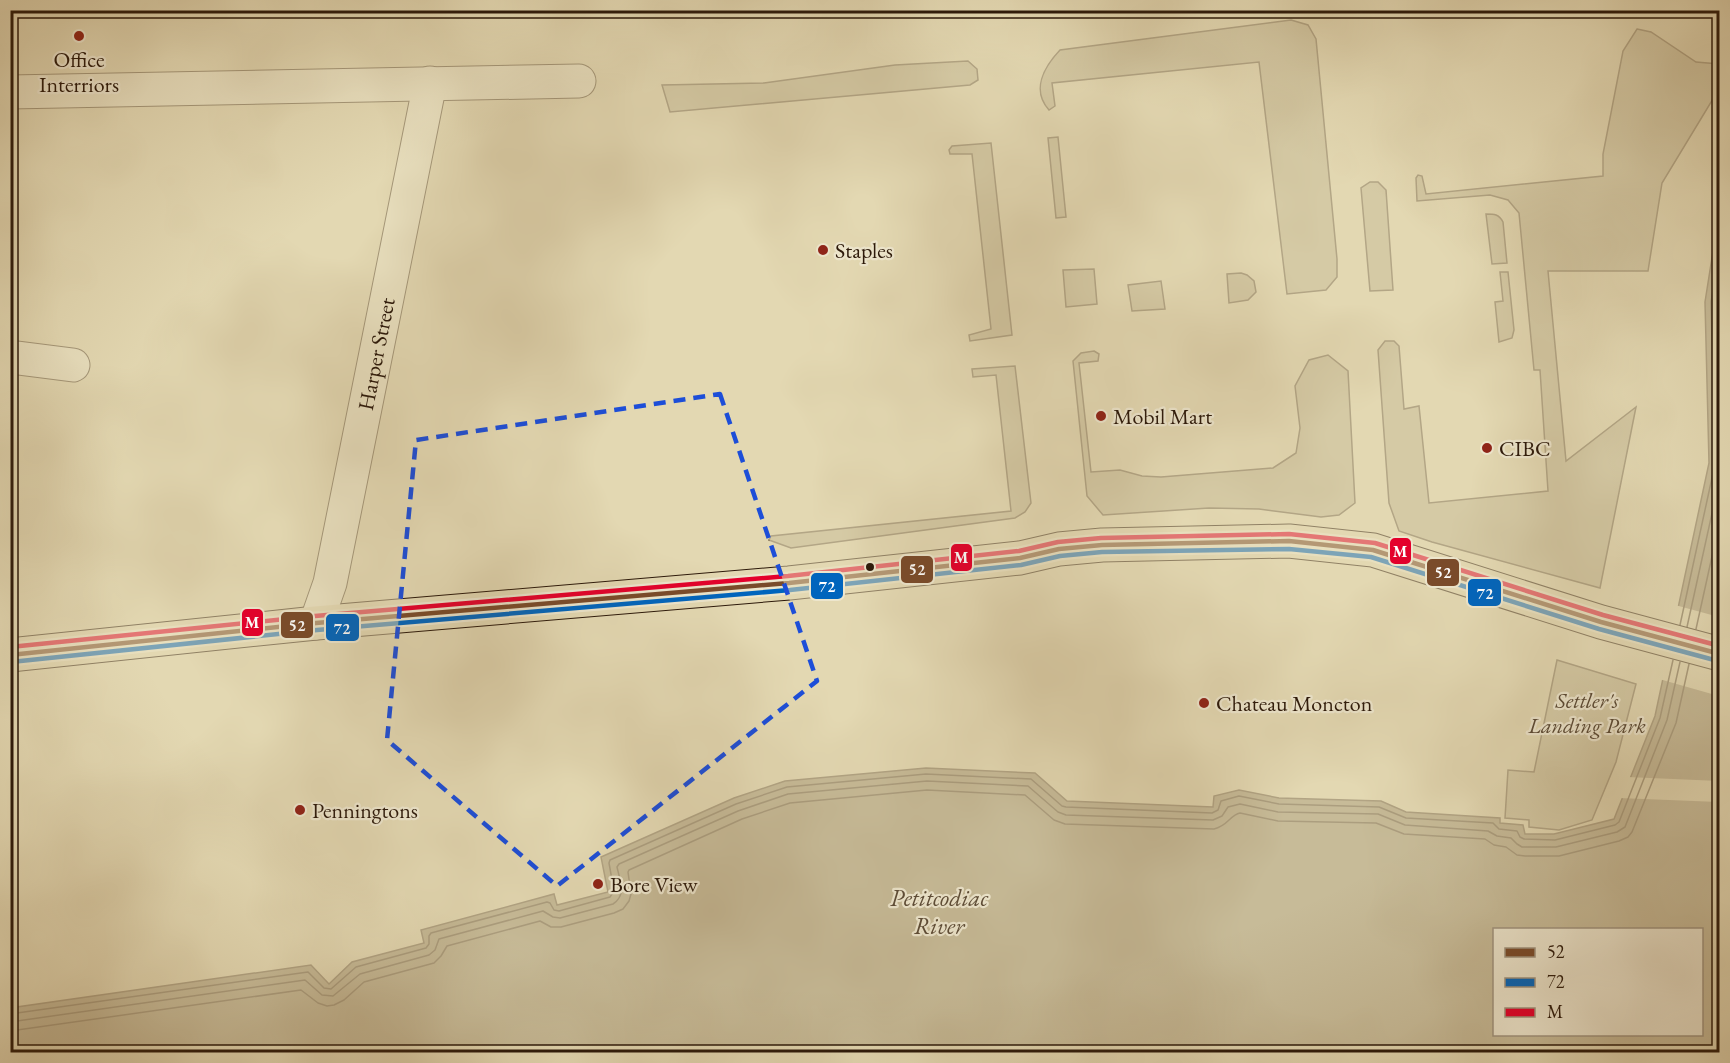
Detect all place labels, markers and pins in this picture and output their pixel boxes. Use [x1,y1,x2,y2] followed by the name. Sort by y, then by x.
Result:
[72,29,86,43] marker: Office Interriors
[39,45,119,99] place label: Office Interriors
[835,236,893,265] place label: Staples
[816,243,830,257] marker: Staples
[1113,402,1212,431] place label: Mobil Mart
[1094,409,1108,423] marker: Mobil Mart
[1499,434,1551,463] place label: CIBC
[1480,441,1494,455] marker: CIBC
[864,561,876,573] unlabelled marker
[1216,689,1373,718] place label: Chateau Moncton
[1197,696,1211,710] marker: Chateau Moncton
[312,796,418,825] place label: Penningtons
[293,803,307,817] marker: Penningtons
[610,870,698,899] place label: Bore View
[591,877,605,891] marker: Bore View

